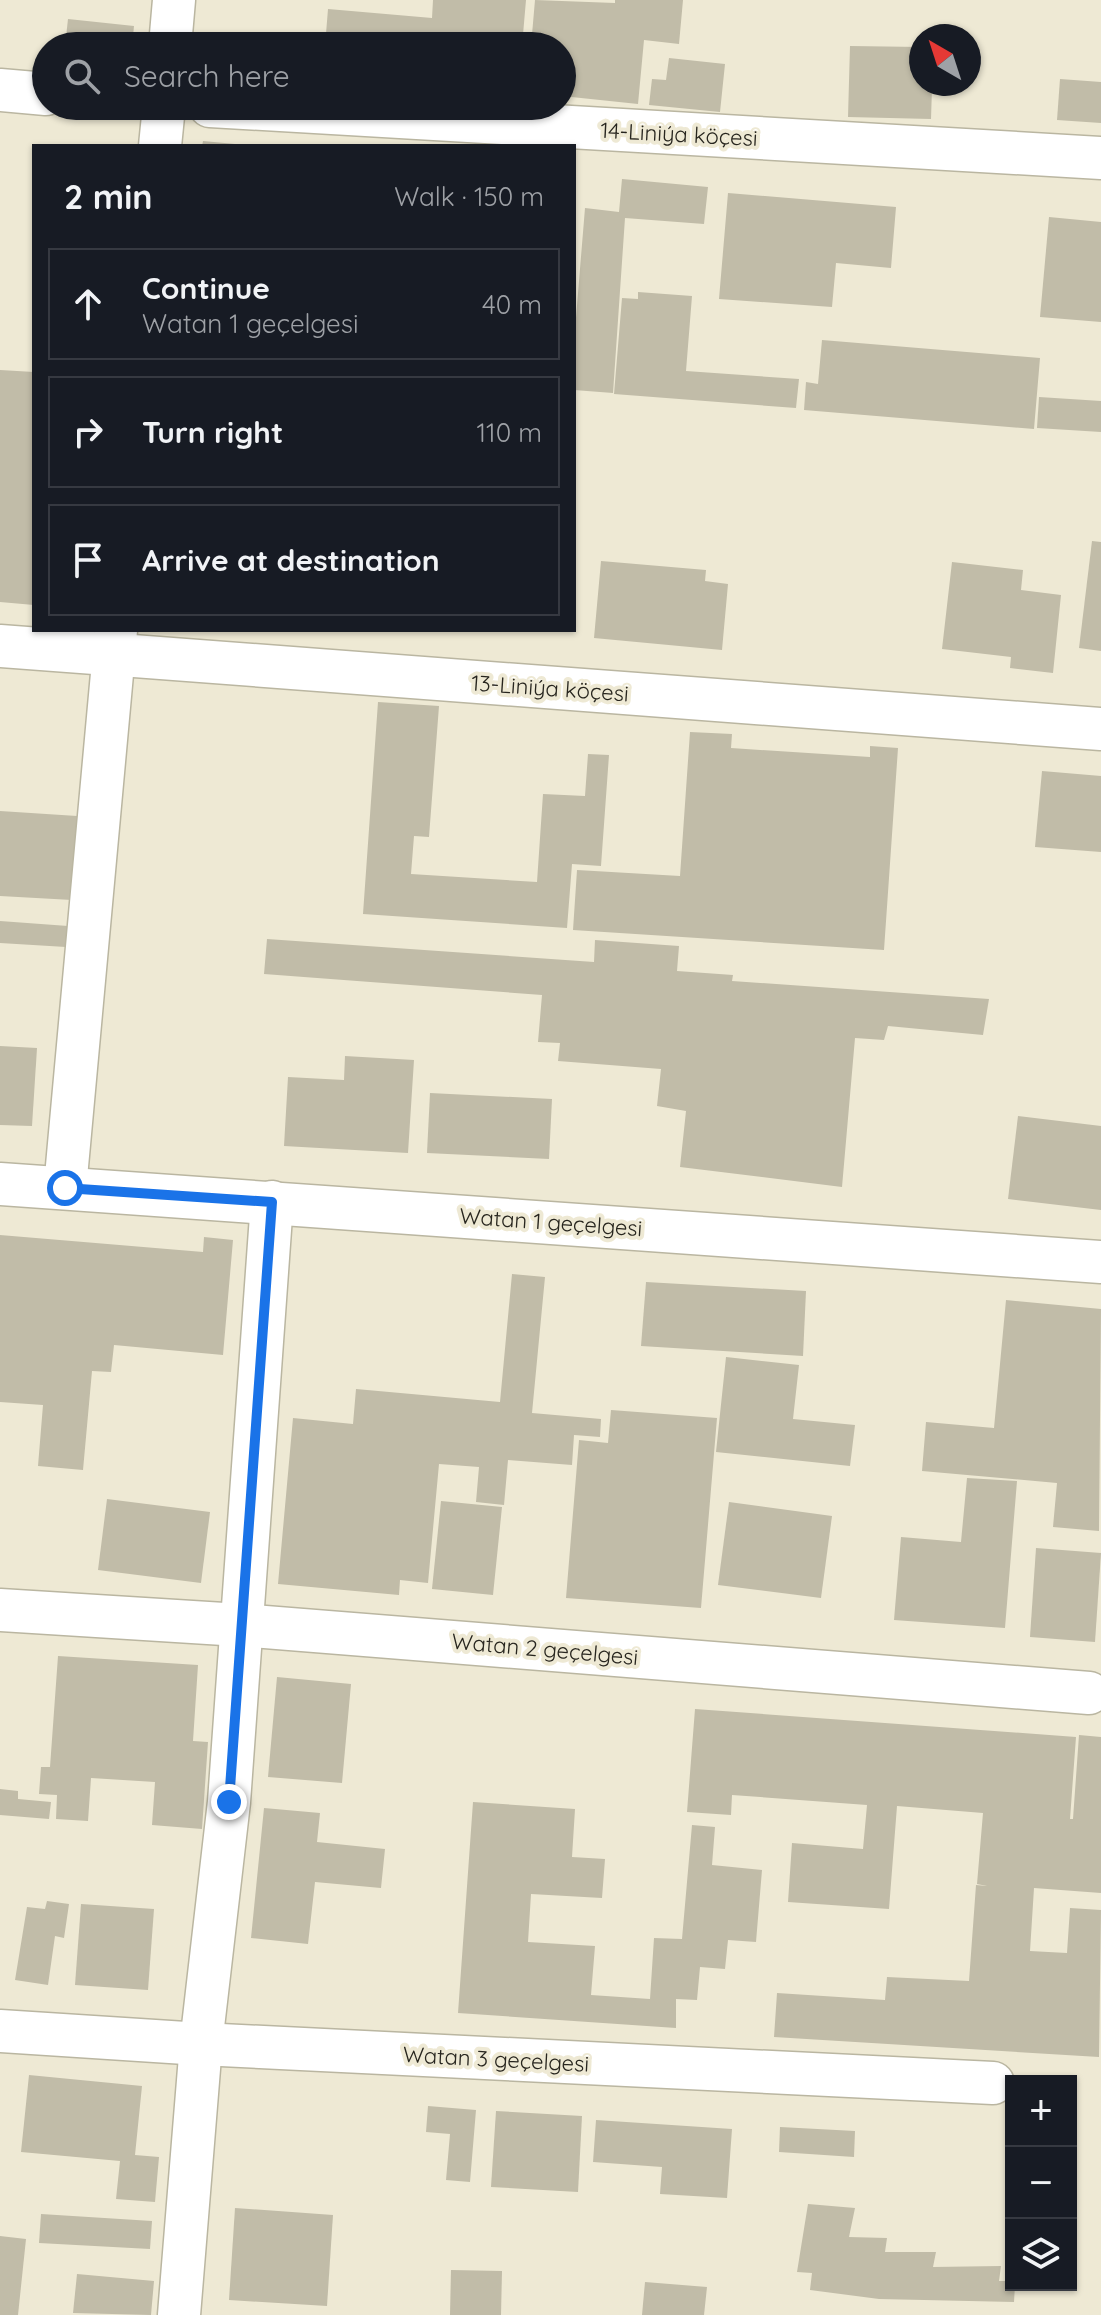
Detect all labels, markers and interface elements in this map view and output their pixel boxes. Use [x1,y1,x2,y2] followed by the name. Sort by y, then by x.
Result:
[909,24,981,96] north arrow
[32,32,576,120] search box
[60,54,104,98] icon: search
[124,57,290,95] text: Search here
[600,116,758,152] street label: 14-Liniýa köçesi
[64,175,153,218] text: 2 min
[394,180,544,213] text: Walk · 150 m
[142,269,270,307] text: Continue
[66,282,110,326] icon: ahead
[482,288,542,321] text: 40 m
[142,307,358,340] text: Watan 1 geçelgesi
[66,410,110,454] icon: right
[142,413,283,451] text: Turn right
[476,416,542,449] text: 110 m
[66,538,110,582] icon: arrive
[142,541,440,579] text: Arrive at destination
[470,669,630,707] street label: 13-Liniýa köçesi
[47,1170,83,1206] route start
[459,1202,643,1242] street label: Watan 1 geçelgesi
[451,1627,639,1671] street label: Watan 2 geçelgesi
[211,1784,247,1820] route end
[402,2040,590,2078] street label: Watan 3 geçelgesi
[1005,2075,1077,2291] map controls
[1005,2075,1077,2147] button: +
[1005,2147,1077,2219] button: −
[1005,2219,1077,2291] button: layers

